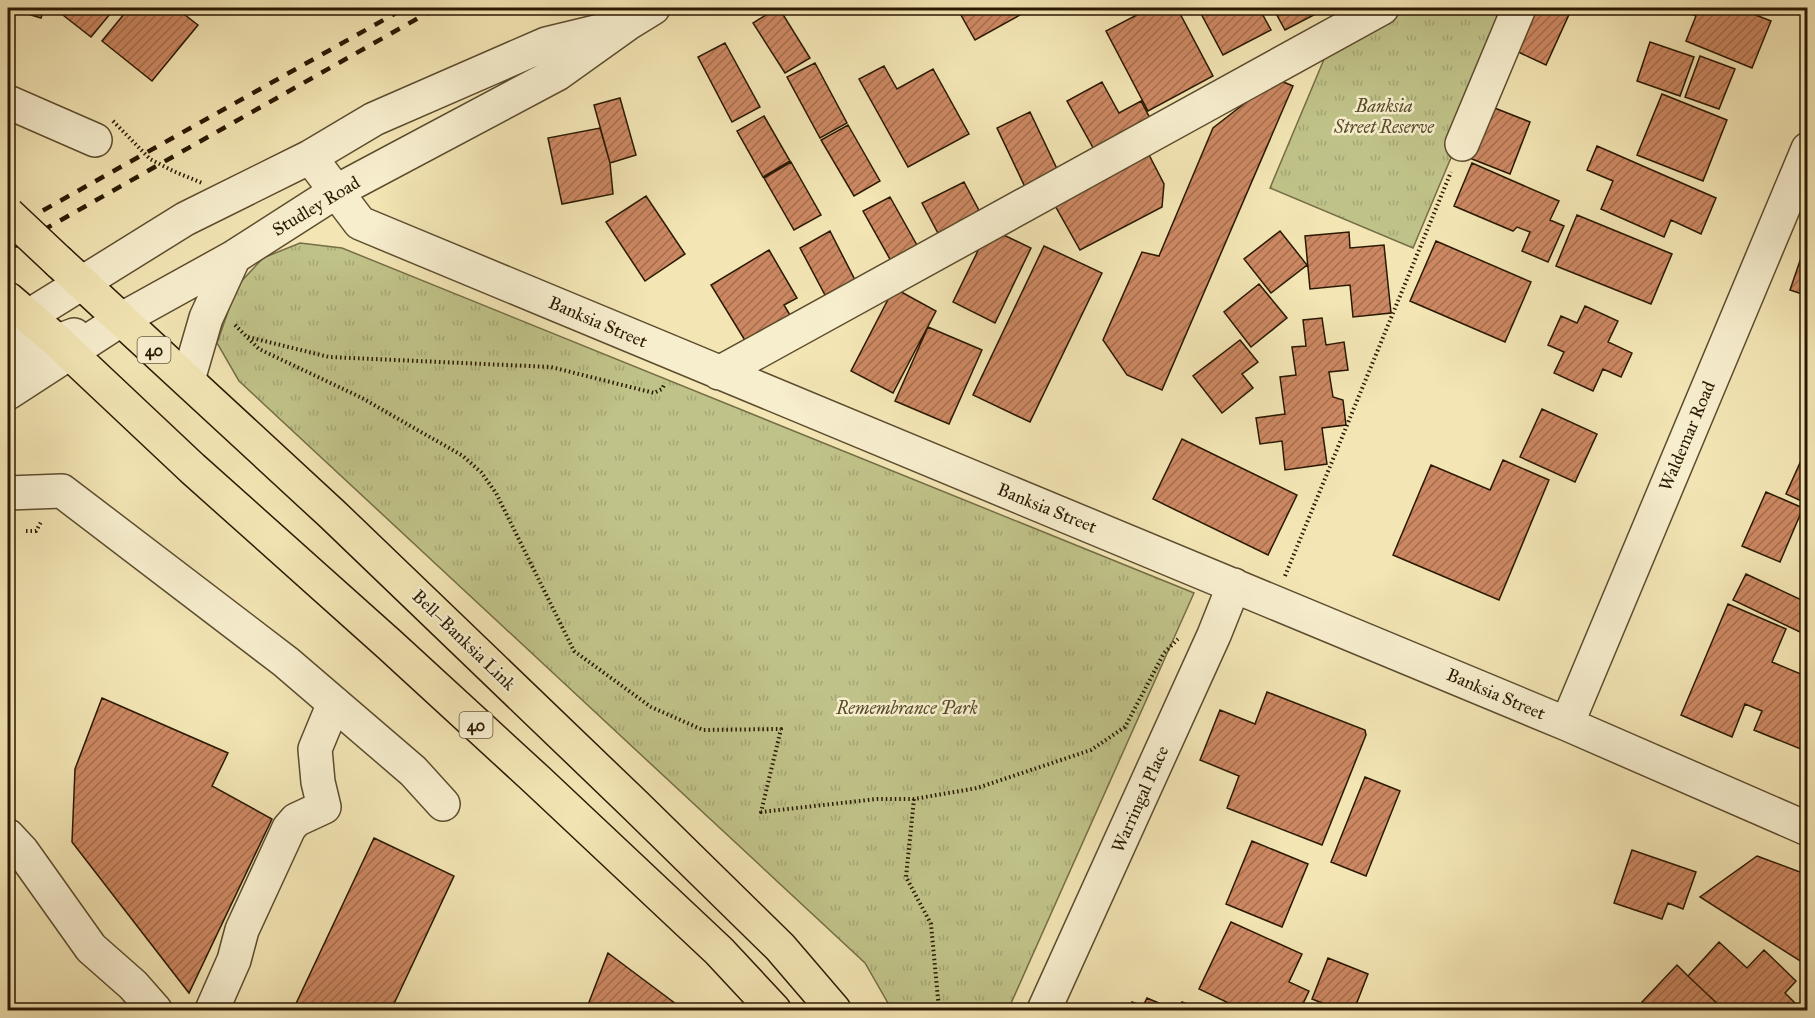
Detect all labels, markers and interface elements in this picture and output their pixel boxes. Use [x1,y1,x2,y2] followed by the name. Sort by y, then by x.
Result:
[1333,95,1435,138] park label: Banksia Street Reserve
[268,171,364,241] street label: Studley Road
[545,291,651,353] street label: Banksia Street
[138,337,170,363] road number: 40
[1654,378,1720,494] street label: Waldemar Road
[994,478,1101,538] street label: Banksia Street
[408,585,521,695] street label: Bell–Banksia Link
[1443,663,1549,725] street label: Banksia Street
[835,697,978,719] park label: Remembrance Park
[460,712,492,738] road number: 40
[1107,742,1174,856] street label: Warringal Place

